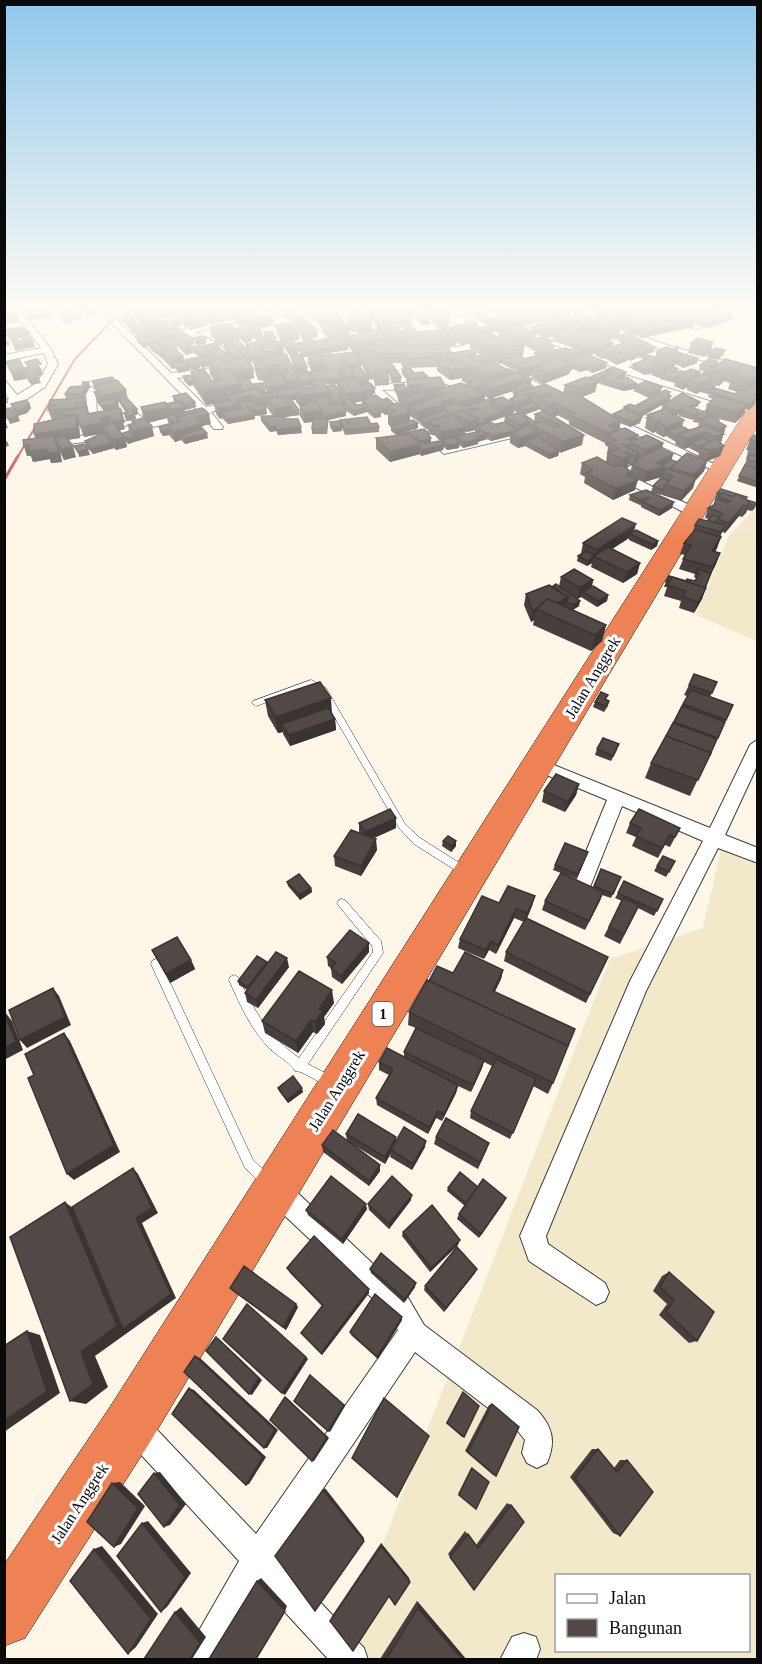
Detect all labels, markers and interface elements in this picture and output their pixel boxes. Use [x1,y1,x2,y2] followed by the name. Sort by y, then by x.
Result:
[561,633,624,722] street label: Jalan Anggrek
[372,1002,394,1026] road number: 1
[305,1047,369,1134] street label: Jalan Anggrek
[47,1460,112,1547] street label: Jalan Anggrek
[555,1574,750,1652] legend
[609,1588,646,1608] text: Jalan
[609,1618,682,1638] text: Bangunan

